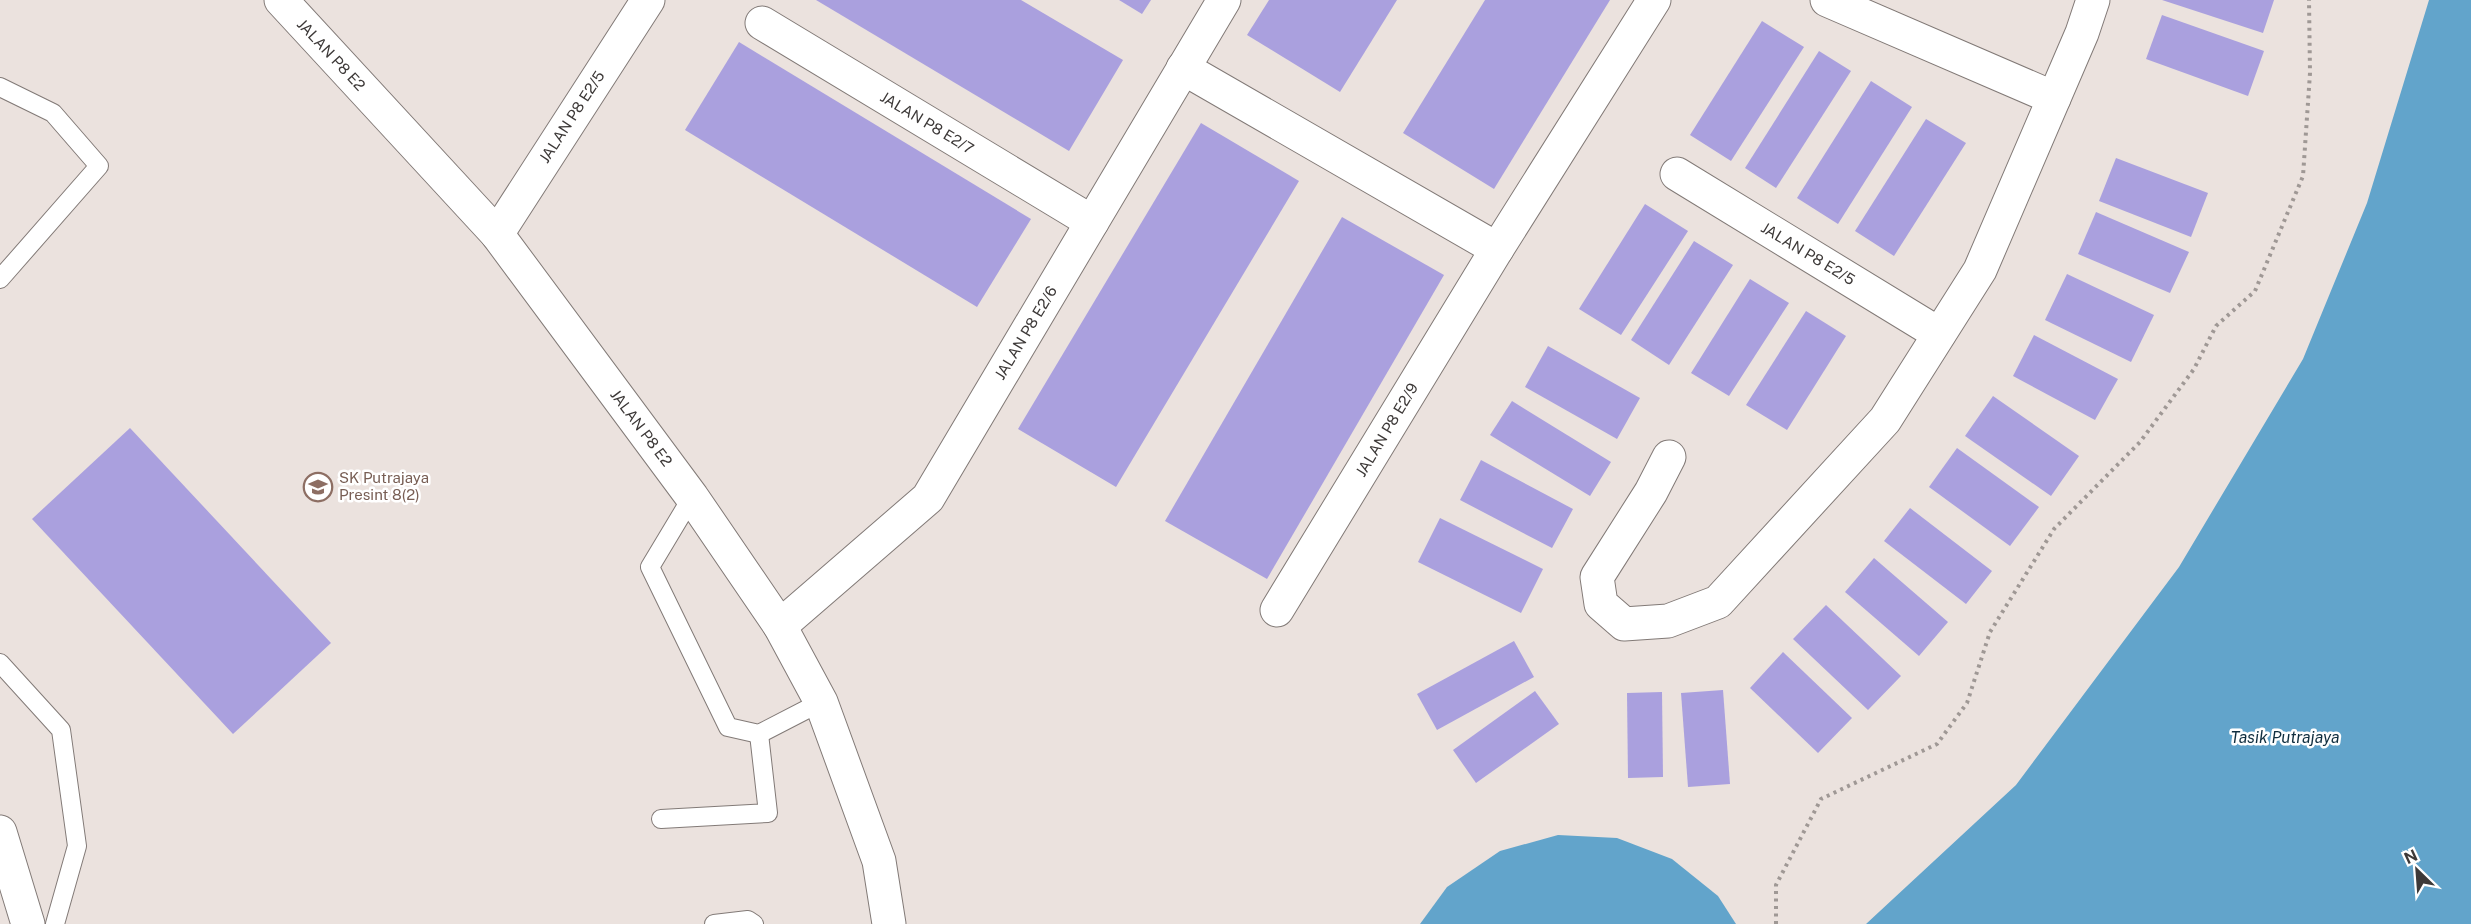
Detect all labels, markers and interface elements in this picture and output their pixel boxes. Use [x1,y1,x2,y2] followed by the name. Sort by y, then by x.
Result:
[294,15,369,94] street label: JALAN P8 E2
[535,67,608,166] street label: JALAN P8 E2/5
[878,88,977,157] street label: JALAN P8 E2/7
[1758,219,1858,288] street label: JALAN P8 E2/5
[991,283,1060,383] street label: JALAN P8 E2/6
[1352,380,1421,480] street label: JALAN P8 E2/9
[607,386,676,469] street label: JALAN P8 E2
[339,469,429,503] place label: SK Putrajaya Presint 8(2)
[302,471,334,503] school or university icon: SK Putrajaya Presint 8(2)
[2231,728,2339,747] water label: Tasik Putrajaya
[2387,840,2447,900] north arrow
[2401,846,2421,868] text: N

